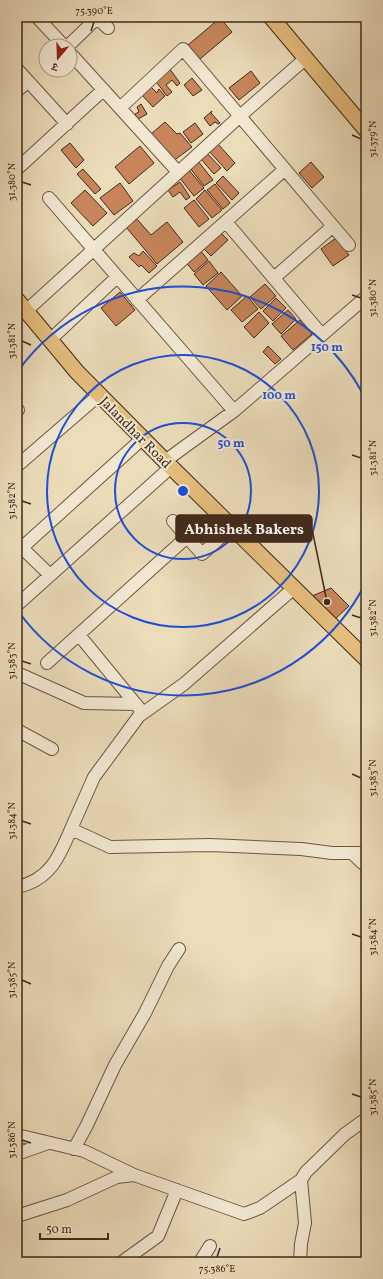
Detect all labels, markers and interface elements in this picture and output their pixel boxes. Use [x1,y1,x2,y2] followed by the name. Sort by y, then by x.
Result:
[75,4,113,18] text: 75.390°E
[38,38,78,78] north arrow
[49,58,61,74] text: उ
[366,120,380,158] text: 31.379°N
[5,162,19,201] text: 31.380°N
[366,278,380,317] text: 31.380°N
[5,322,19,359] text: 31.381°N
[311,340,343,356] text: 150 m
[262,388,296,404] text: 100 m
[95,393,175,473] street label: Jalandhar Road
[217,436,245,452] text: 50 m
[366,439,380,476] text: 31.381°N
[5,482,19,520] text: 31.382°N
[176,484,190,498] centre of rings
[176,515,312,542] callout: Abhishek Bakers
[184,520,304,541] text: Abhishek Bakers
[366,599,380,637] text: 31.382°N
[5,642,19,680] text: 31.383°N
[366,759,380,797] text: 31.383°N
[5,802,19,840] text: 31.384°N
[366,918,380,956] text: 31.384°N
[5,961,19,999] text: 31.385°N
[366,1078,380,1116] text: 31.385°N
[5,1121,19,1159] text: 31.386°N
[40,1215,108,1241] scale bar
[46,1222,72,1238] text: 50 m
[199,1262,235,1276] text: 75.386°E

